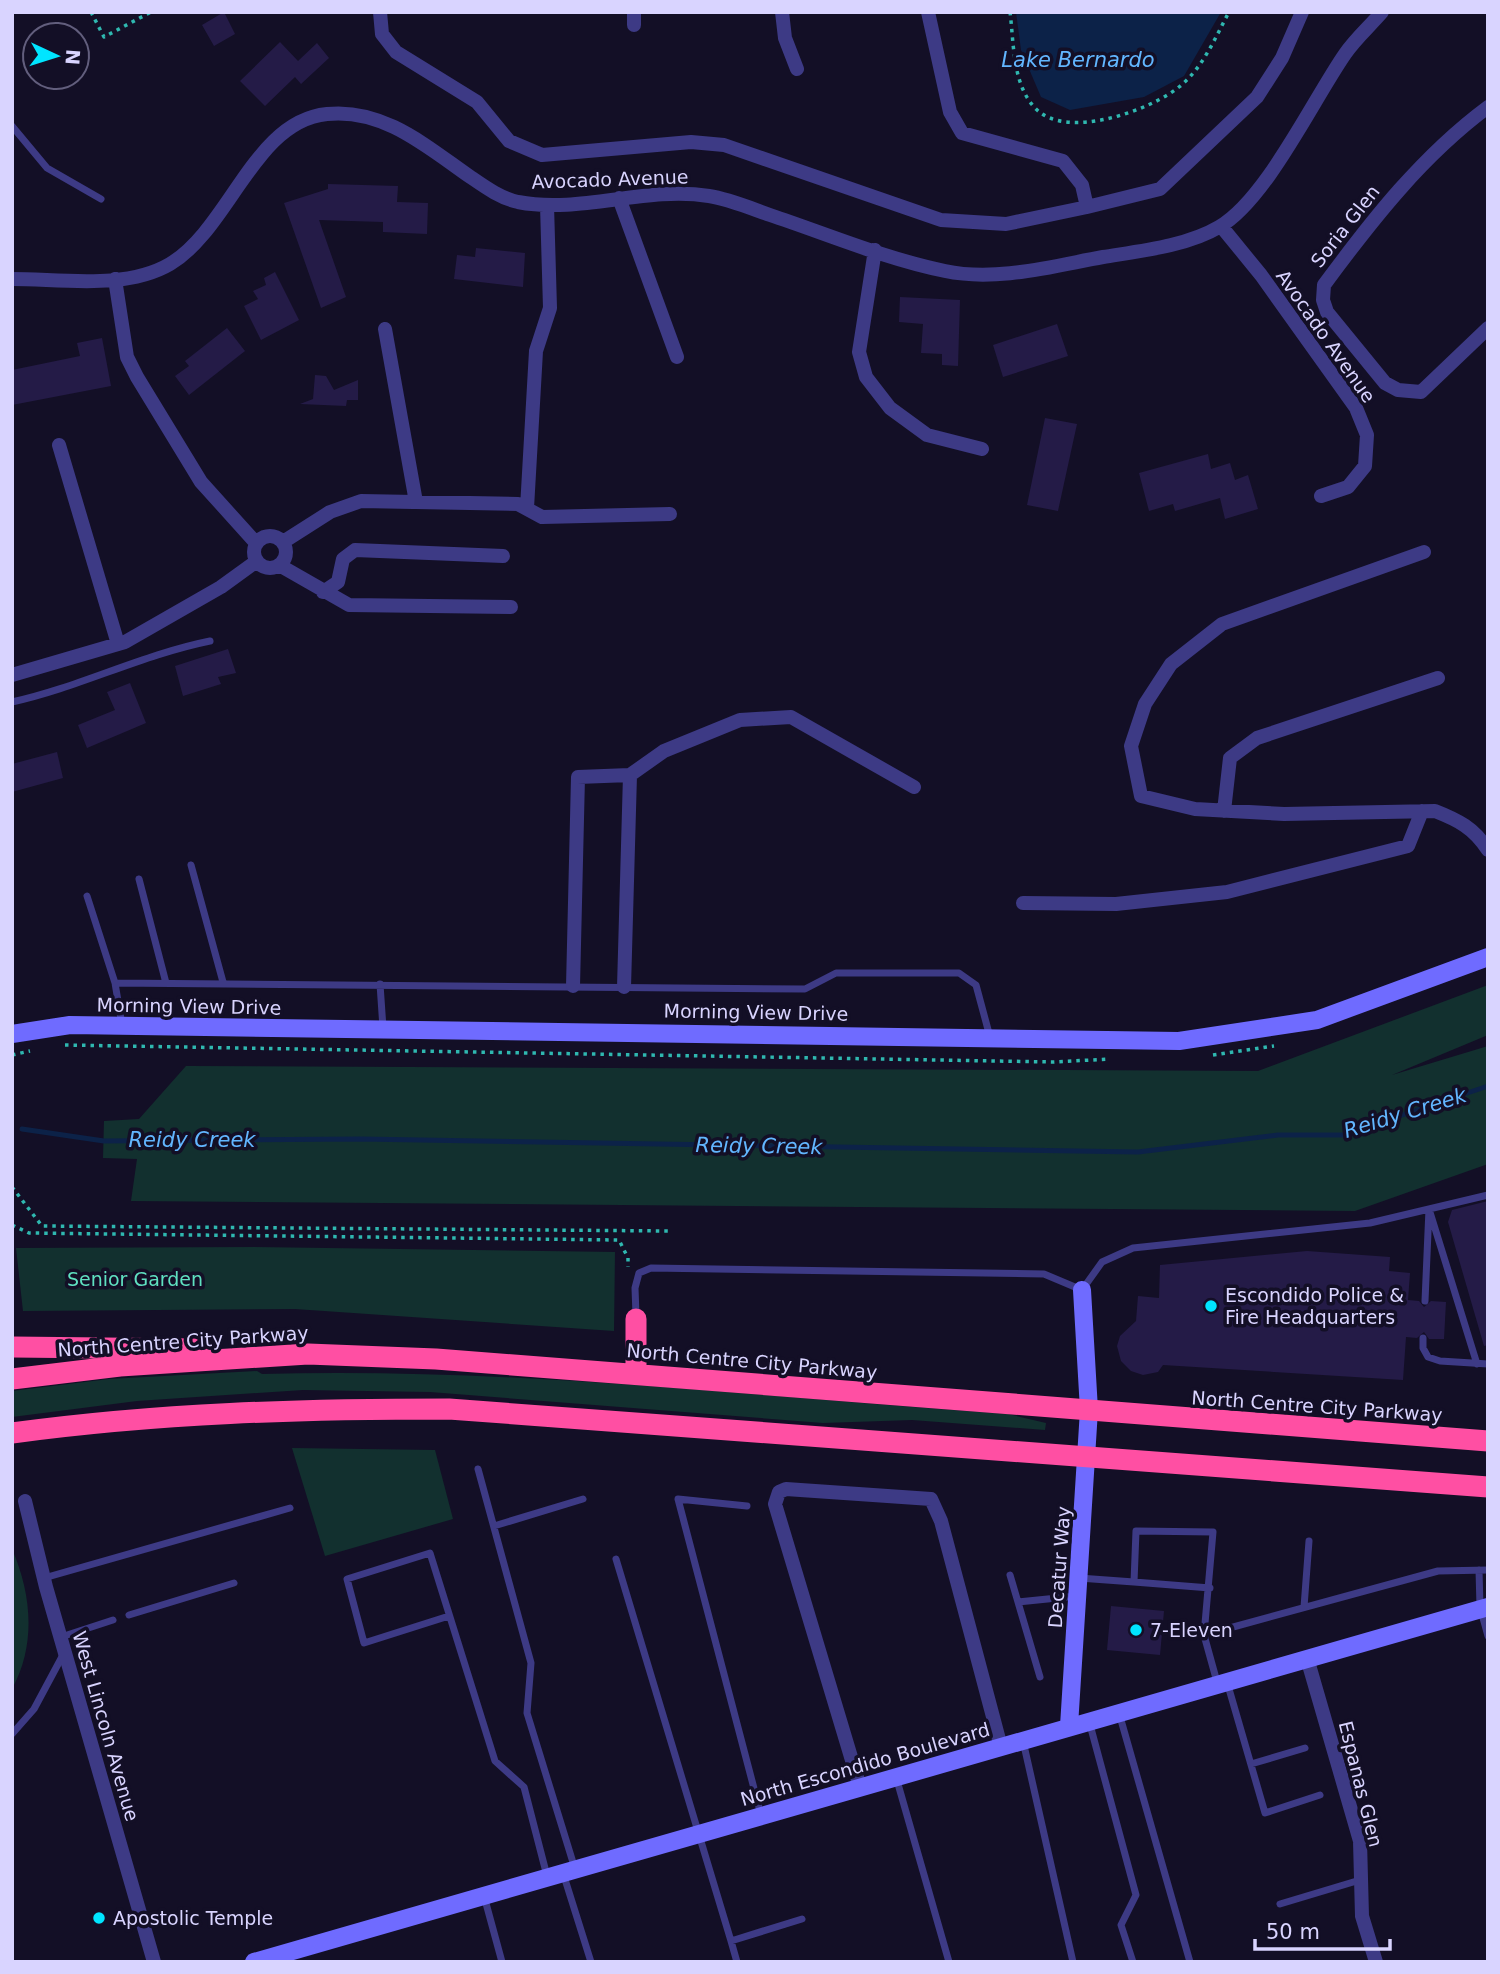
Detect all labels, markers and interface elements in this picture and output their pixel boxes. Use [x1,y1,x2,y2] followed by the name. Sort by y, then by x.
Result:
[21,21,91,91] north arrow
[61,48,84,66] text: N
[1001,48,1155,72] water label: Lake Bernardo
[531,165,689,193] street label: Avocado Avenue
[1306,181,1384,271] street label: Soria Glen
[1272,265,1380,407] street label: Avocado Avenue
[96,993,282,1019] street label: Morning View Drive
[663,999,849,1025] street label: Morning View Drive
[1341,1083,1470,1143] water label: Reidy Creek
[128,1128,256,1152] water label: Reidy Creek
[695,1133,824,1159] water label: Reidy Creek
[67,1268,203,1290] park label: Senior Garden
[1225,1284,1404,1328] place label: Escondido Police & Fire Headquarters
[1203,1298,1219,1314] marker: Escondido Police & Fire Headquarters
[57,1321,309,1361] street label: North Centre City Parkway
[626,1339,878,1383] street label: North Centre City Parkway
[1191,1386,1443,1426] street label: North Centre City Parkway
[1044,1505,1074,1629] street label: Decatur Way
[1150,1619,1233,1641] place label: 7-Eleven
[1128,1622,1144,1638] marker: 7-Eleven
[68,1628,144,1824] street label: West Lincoln Avenue
[738,1718,992,1810] street label: North Escondido Boulevard
[1335,1719,1387,1849] street label: Espanas Glen
[113,1907,273,1929] place label: Apostolic Temple
[1255,1908,1390,1952] scale bar
[91,1910,107,1926] marker: Apostolic Temple
[1266,1920,1320,1944] text: 50 m

